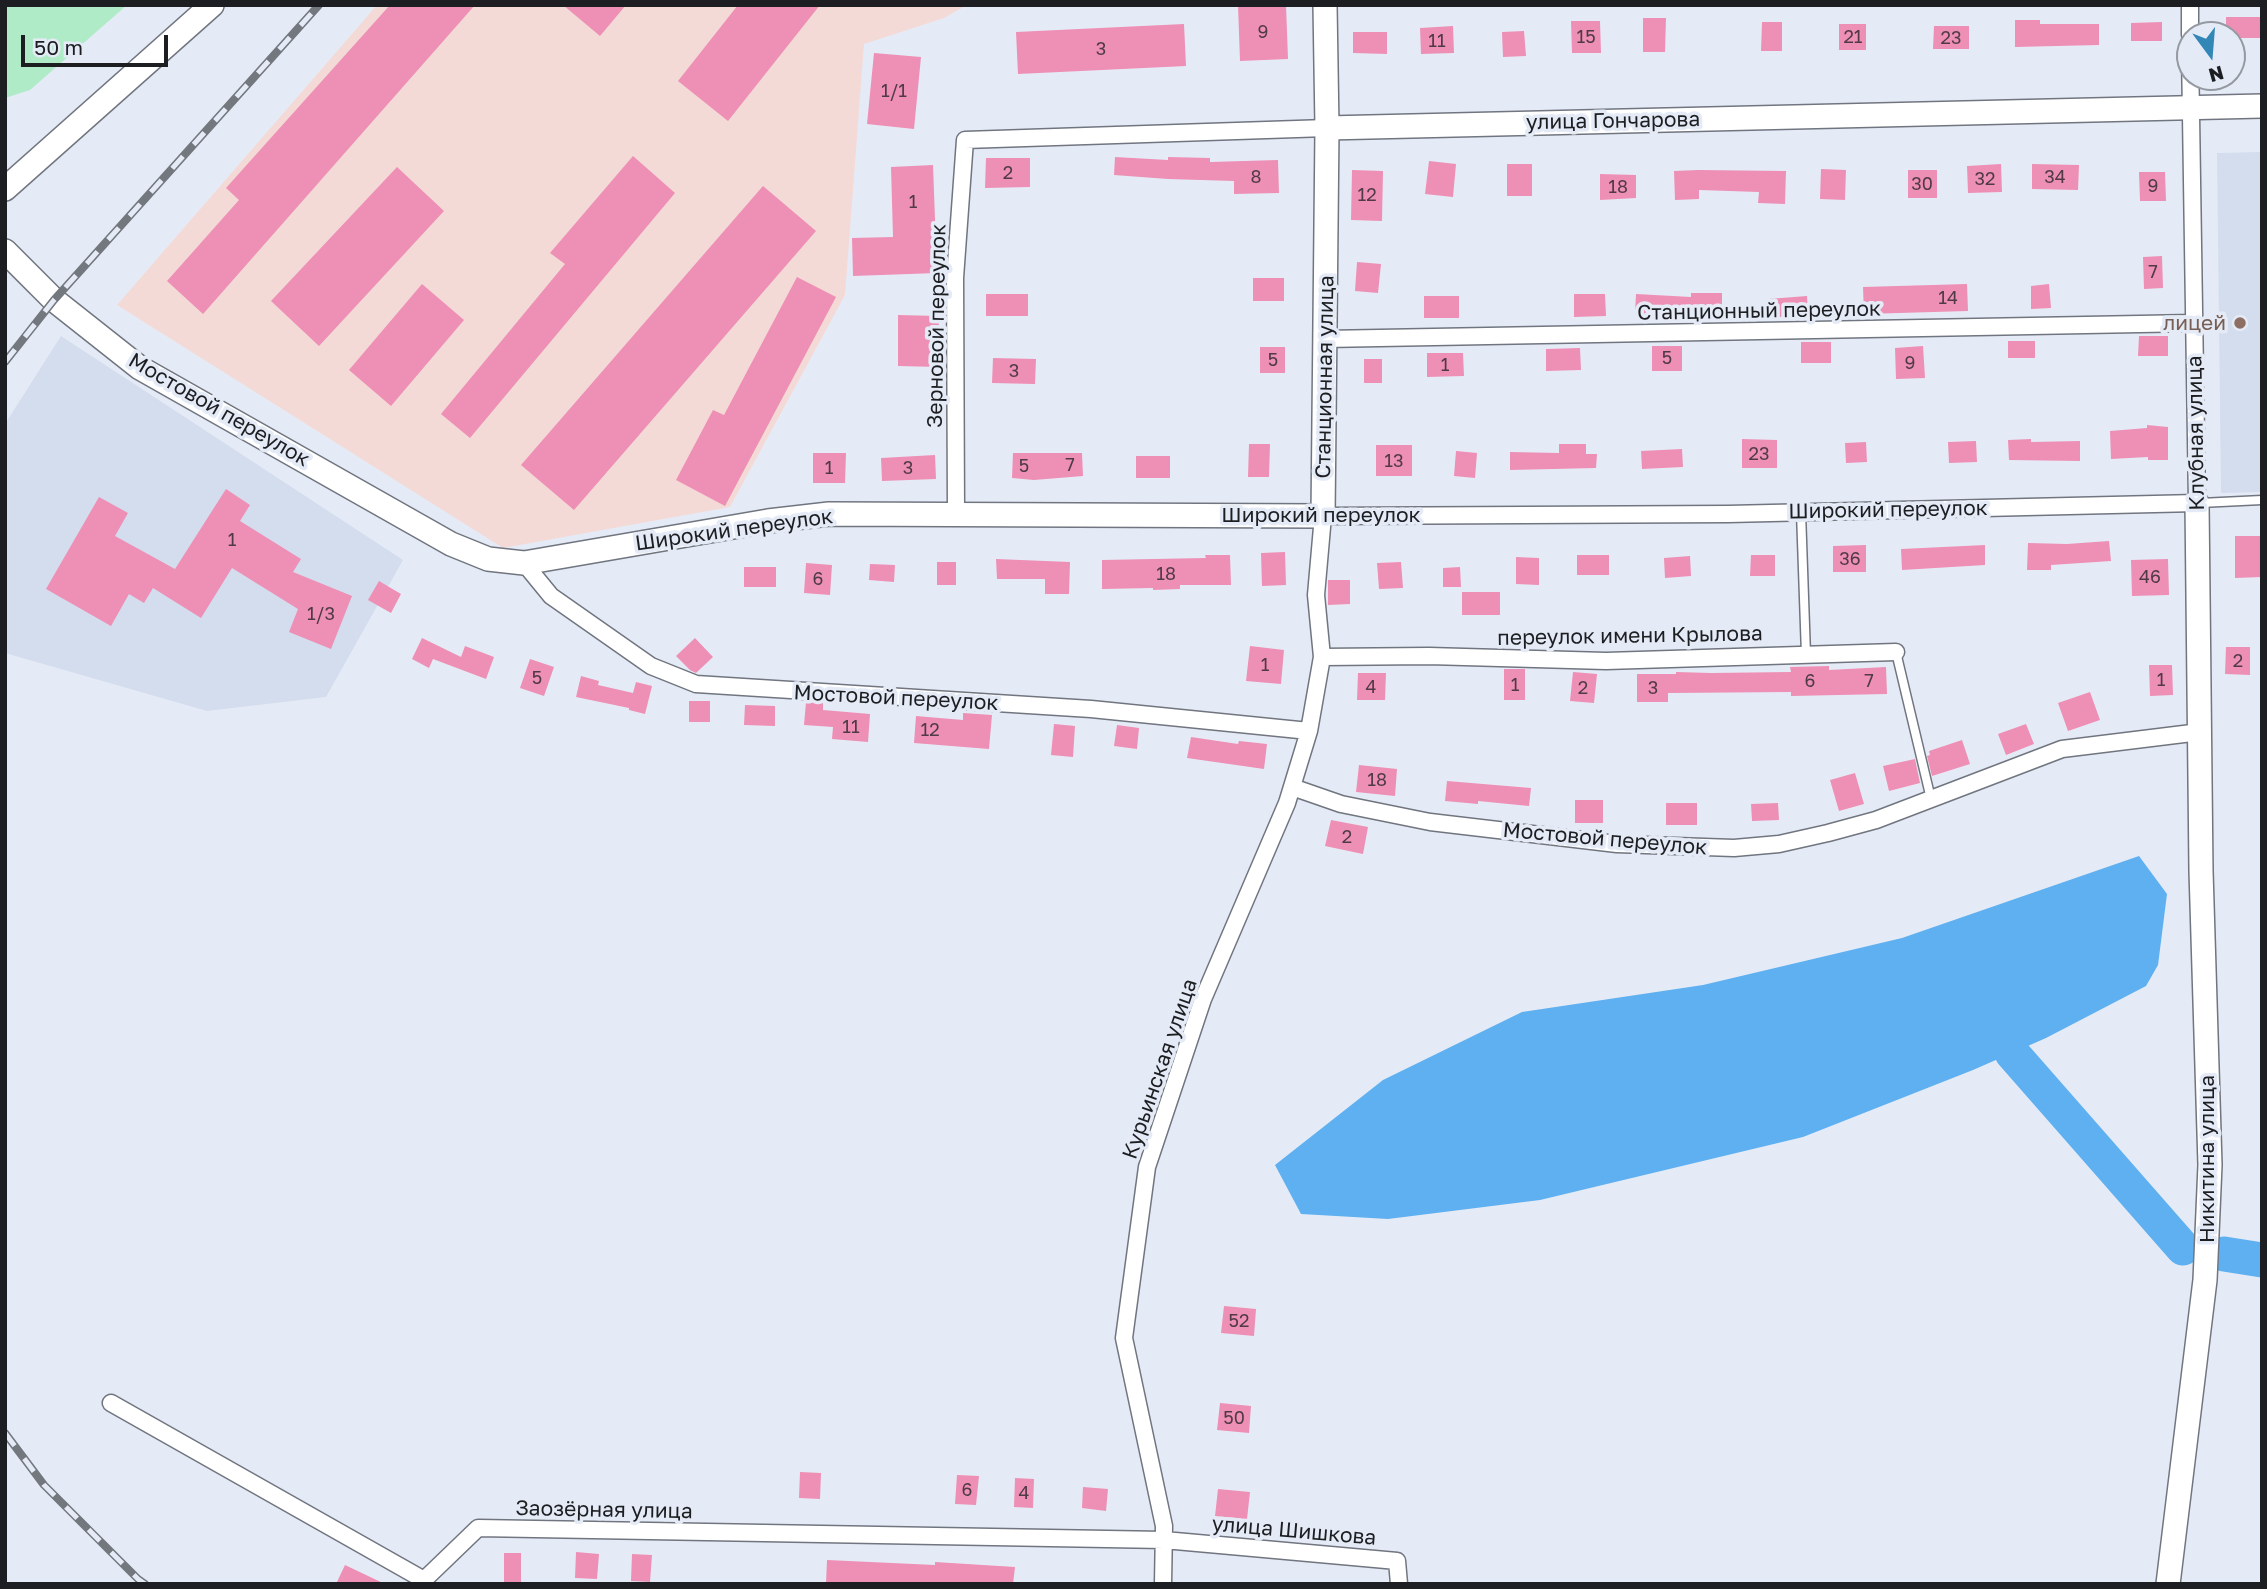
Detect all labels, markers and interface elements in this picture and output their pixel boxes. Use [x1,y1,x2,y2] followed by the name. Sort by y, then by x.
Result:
[24,21,172,65] scale bar
[1258,21,1268,43] house number: 9
[2176,21,2246,91] north arrow
[1576,26,1596,48] house number: 15
[1843,26,1863,48] house number: 21
[1941,27,1961,49] house number: 23
[1428,30,1446,52] house number: 11
[34,34,83,60] text: 50 m
[1096,38,1106,60] house number: 3
[2206,62,2226,88] text: N
[881,80,907,102] house number: 1/1
[1526,107,1700,135] street label: улица Гончарова
[1003,162,1013,184] house number: 2
[1251,166,1261,188] house number: 8
[2044,166,2066,188] house number: 34
[1975,168,1995,190] house number: 32
[1911,173,1933,195] house number: 30
[2148,175,2158,197] house number: 9
[1608,176,1628,198] house number: 18
[1357,184,1377,206] house number: 12
[909,191,917,213] house number: 1
[923,224,951,428] street label: Зерновой переулок
[2148,261,2158,283] house number: 7
[1311,275,1339,479] street label: Станционная улица
[1938,287,1958,309] house number: 14
[1637,296,1881,326] street label: Станционный переулок
[2163,310,2226,336] place label: лицей
[2232,315,2248,331] marker: лицей
[1662,347,1672,369] house number: 5
[124,348,314,472] street label: Мостовой переулок
[1268,349,1278,371] house number: 5
[1905,352,1915,374] house number: 9
[1441,354,1449,376] house number: 1
[2182,355,2210,511] street label: Клубная улица
[1009,360,1019,382] house number: 3
[1749,443,1769,465] house number: 23
[1384,450,1404,472] house number: 13
[1065,454,1075,476] house number: 7
[1019,455,1029,477] house number: 5
[825,457,833,479] house number: 1
[903,457,913,479] house number: 3
[1788,496,1988,524] street label: Широкий переулок
[1221,502,1421,528] street label: Широкий переулок
[634,504,834,556] street label: Широкий переулок
[228,529,236,551] house number: 1
[1839,548,1861,570] house number: 36
[1156,563,1176,585] house number: 18
[2139,566,2161,588] house number: 46
[813,568,823,590] house number: 6
[307,603,335,625] house number: 1/3
[1497,621,1763,651] street label: переулок имени Крылова
[2233,650,2243,672] house number: 2
[1261,654,1269,676] house number: 1
[532,667,542,689] house number: 5
[2157,669,2165,691] house number: 1
[1805,670,1815,692] house number: 6
[1864,670,1874,692] house number: 7
[1511,674,1519,696] house number: 1
[1366,676,1376,698] house number: 4
[1578,677,1588,699] house number: 2
[1648,677,1658,699] house number: 3
[793,680,999,716] street label: Мостовой переулок
[842,716,860,738] house number: 11
[920,719,940,741] house number: 12
[1367,769,1387,791] house number: 18
[1502,818,1708,860] street label: Мостовой переулок
[1342,826,1352,848] house number: 2
[1117,975,1203,1163] street label: Курьинская улица
[2194,1075,2220,1243] street label: Никитина улица
[1229,1310,1249,1332] house number: 52
[1223,1407,1245,1429] house number: 50
[962,1479,972,1501] house number: 6
[1019,1482,1029,1504] house number: 4
[515,1496,693,1524] street label: Заозёрная улица
[1211,1511,1377,1551] street label: улица Шишкова

